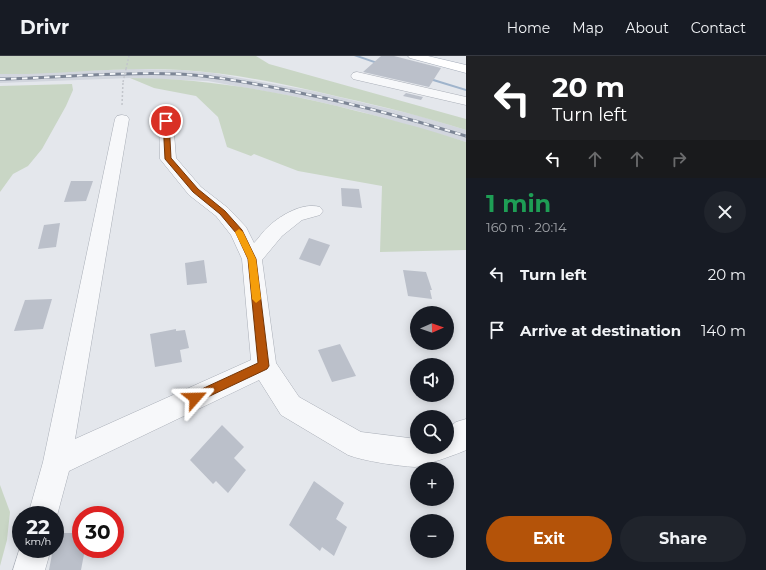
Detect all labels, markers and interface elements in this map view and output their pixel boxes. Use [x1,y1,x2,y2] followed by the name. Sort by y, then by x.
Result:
[20,16,69,39] text: Drivr
[507,19,550,37] text: Home
[572,19,603,37] text: Map
[625,19,669,37] text: About
[691,19,746,37] text: Contact
[552,70,625,104] text: 20 m
[486,72,538,124] icon: left
[149,104,183,138] pin
[552,104,627,126] text: Turn left
[155,110,177,132] icon: arrive
[542,148,564,170] icon: left
[584,148,606,170] icon: ahead
[626,148,648,170] icon: ahead
[668,148,690,170] icon: right
[486,189,551,218] text: 1 min
[704,191,746,233] button: close
[486,219,567,235] text: 160 m · 20:14
[486,263,508,285] icon: left
[520,265,587,284] text: Turn left
[708,265,746,284] text: 20 m
[410,306,454,350] north arrow
[410,306,454,558] map controls
[486,319,508,341] icon: arrive
[520,321,681,340] text: Arrive at destination
[701,321,746,340] text: 140 m
[410,358,454,402] button: sound
[174,377,216,419] position arrow
[410,410,454,454] button: search
[410,462,454,506] button: +
[72,506,124,558] speed limit sign: 30
[410,514,454,558] button: −
[26,515,50,539] text: 22
[486,516,612,562] button: Exit
[620,516,746,562] button: Share
[25,535,51,548] text: km/h

